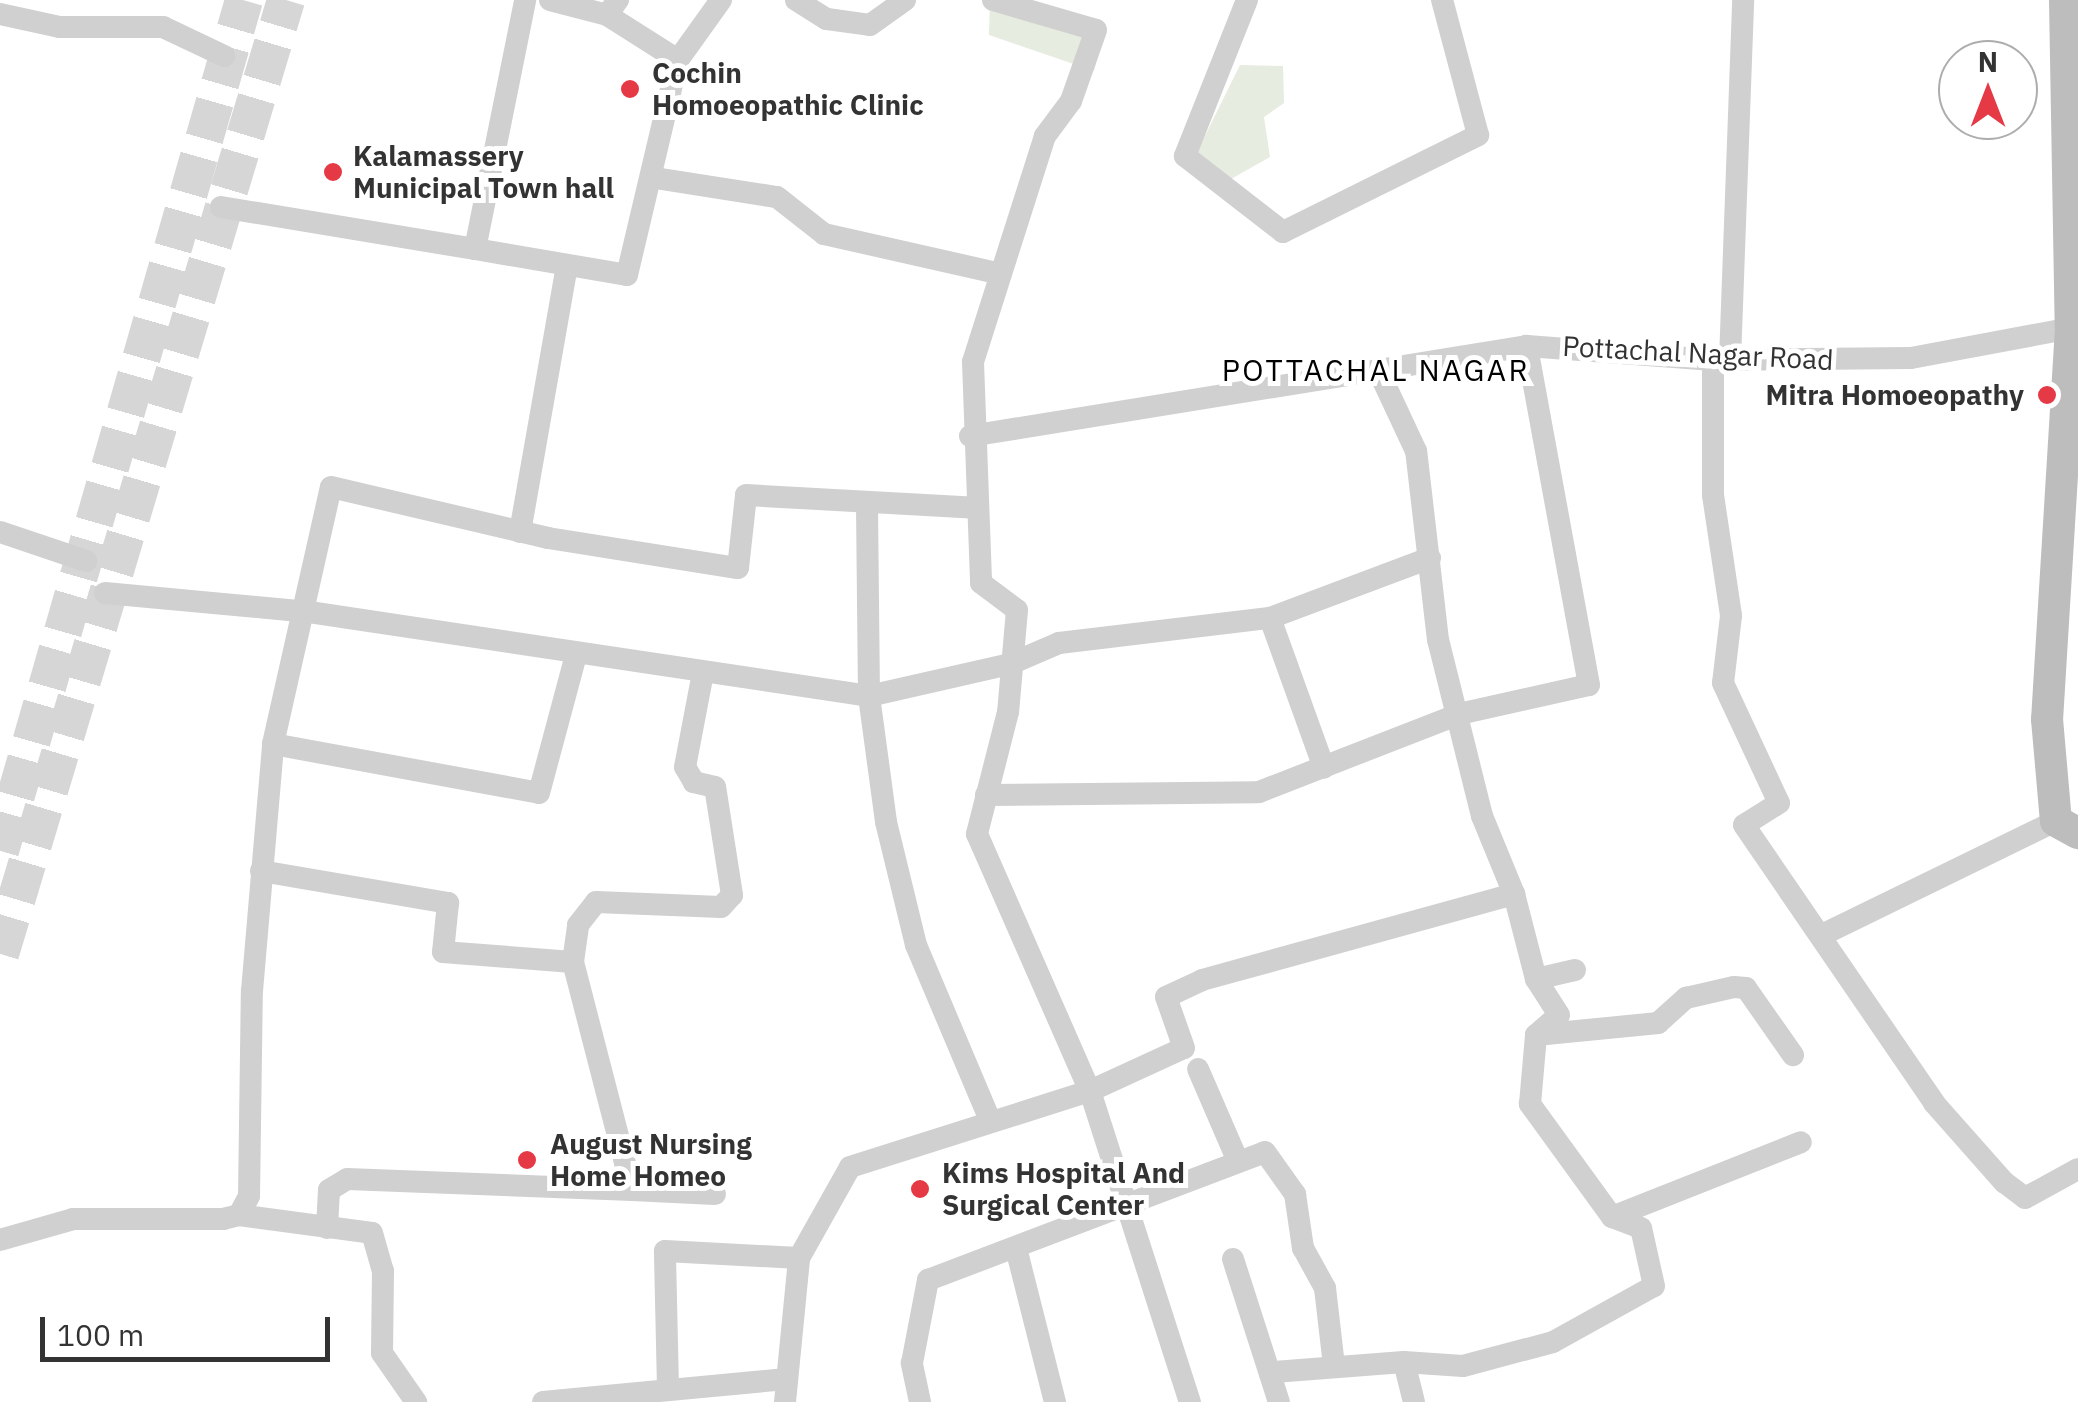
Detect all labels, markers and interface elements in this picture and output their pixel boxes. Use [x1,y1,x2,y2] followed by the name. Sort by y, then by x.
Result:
[1938,40,2038,140] north arrow
[1978,43,1998,80] text: N
[652,56,924,122] place label: Cochin Homoeopathic Clinic
[617,76,643,102] marker: Cochin Homoeopathic Clinic
[353,139,614,205] place label: Kalamassery Municipal Town hall
[322,161,344,183] marker: Kalamassery Municipal Town hall
[1562,329,1834,377] street label: Pottachal Nagar Road
[1222,352,1530,388] district label: POTTACHAL NAGAR
[1766,378,2024,412] place label: Mitra Homoeopathy
[2034,382,2060,408] marker: Mitra Homoeopathy
[550,1127,752,1193] place label: August Nursing Home Homeo
[514,1147,540,1173] marker: August Nursing Home Homeo
[942,1156,1185,1222] place label: Kims Hospital And Surgical Center
[907,1176,933,1202] marker: Kims Hospital And Surgical Center
[45,1297,335,1359] scale bar
[57,1315,144,1354] text: 100 m

